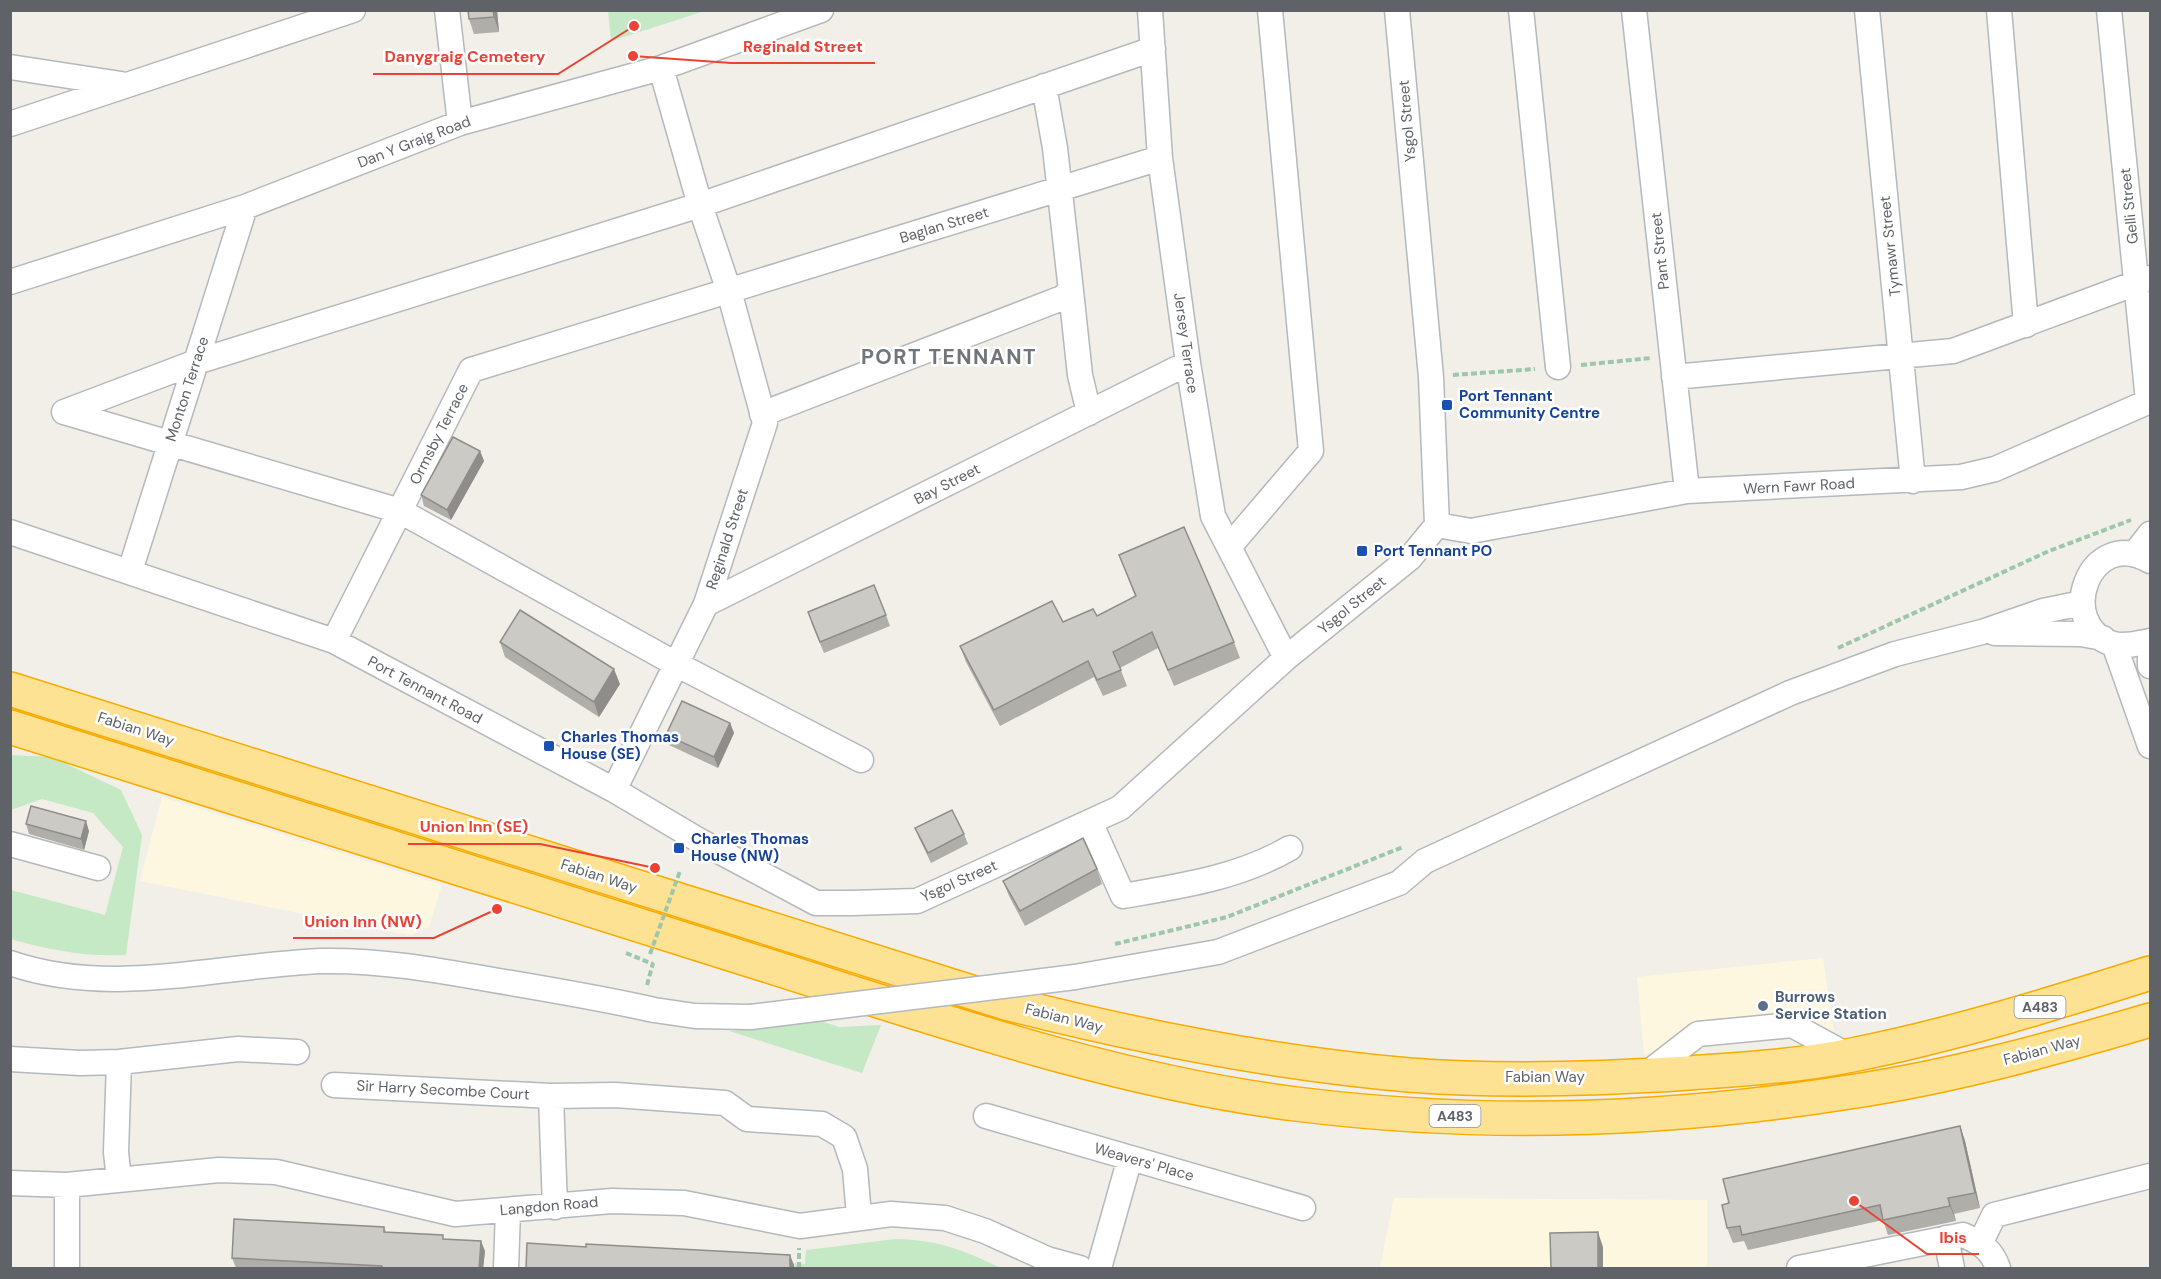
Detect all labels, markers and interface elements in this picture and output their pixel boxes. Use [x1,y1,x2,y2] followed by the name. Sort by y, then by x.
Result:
[731,29,875,63] callout: Reginald Street
[743,36,863,57] text: Reginald Street
[373,40,558,74] callout: Danygraig Cemetery
[384,46,546,67] text: Danygraig Cemetery
[1393,79,1421,163] street label: Ysgol Street
[355,111,473,173] street label: Dan Y Graig Road
[2115,167,2143,245] street label: Gelli Street
[1875,195,1905,297] street label: Tymawr Street
[897,202,991,248] street label: Baglan Street
[1646,211,1674,291] street label: Pant Street
[1169,291,1203,395] street label: Jersey Terrace
[161,334,213,444] street label: Monton Terrace
[861,343,1037,371] district label: PORT TENNANT
[405,380,473,488] street label: Ormsby Terrace
[1459,386,1600,423] place label: Port Tennant Community Centre
[1440,398,1454,412] marker: Port Tennant Community Centre
[910,459,984,509] street label: Bay Street
[1743,473,1855,499] street label: Wern Fawr Road
[701,486,753,592] street label: Reginald Street
[1374,541,1493,561] place label: Port Tennant PO
[1355,544,1369,558] marker: Port Tennant PO
[1314,571,1390,639] street label: Ysgol Street
[364,651,486,729] street label: Port Tennant Road
[95,707,178,751] street label: Fabian Way
[561,727,679,764] place label: Charles Thomas House (SE)
[542,739,556,753] marker: Charles Thomas House (SE)
[408,810,540,844] callout: Union Inn (SE)
[420,816,528,837] text: Union Inn (SE)
[691,829,809,866] place label: Charles Thomas House (NW)
[672,841,686,855] marker: Charles Thomas House (NW)
[558,854,641,898] street label: Fabian Way
[917,855,1001,907] street label: Ysgol Street
[293,904,434,938] callout: Union Inn (NW)
[304,911,422,932] text: Union Inn (NW)
[1775,987,1887,1024] place label: Burrows Service Station
[2014,996,2066,1018] road number: A483
[1023,999,1106,1037] street label: Fabian Way
[1756,999,1770,1013] marker: Burrows Service Station
[2001,1030,2084,1070] street label: Fabian Way
[1505,1067,1585,1087] street label: Fabian Way
[356,1075,530,1105] street label: Sir Harry Secombe Court
[1430,1105,1480,1127] road number: A483
[1092,1138,1196,1186] street label: Weavers' Place
[499,1192,599,1220] street label: Langdon Road
[1927,1220,1979,1254] callout: Ibis
[1939,1227,1967,1248] text: Ibis

